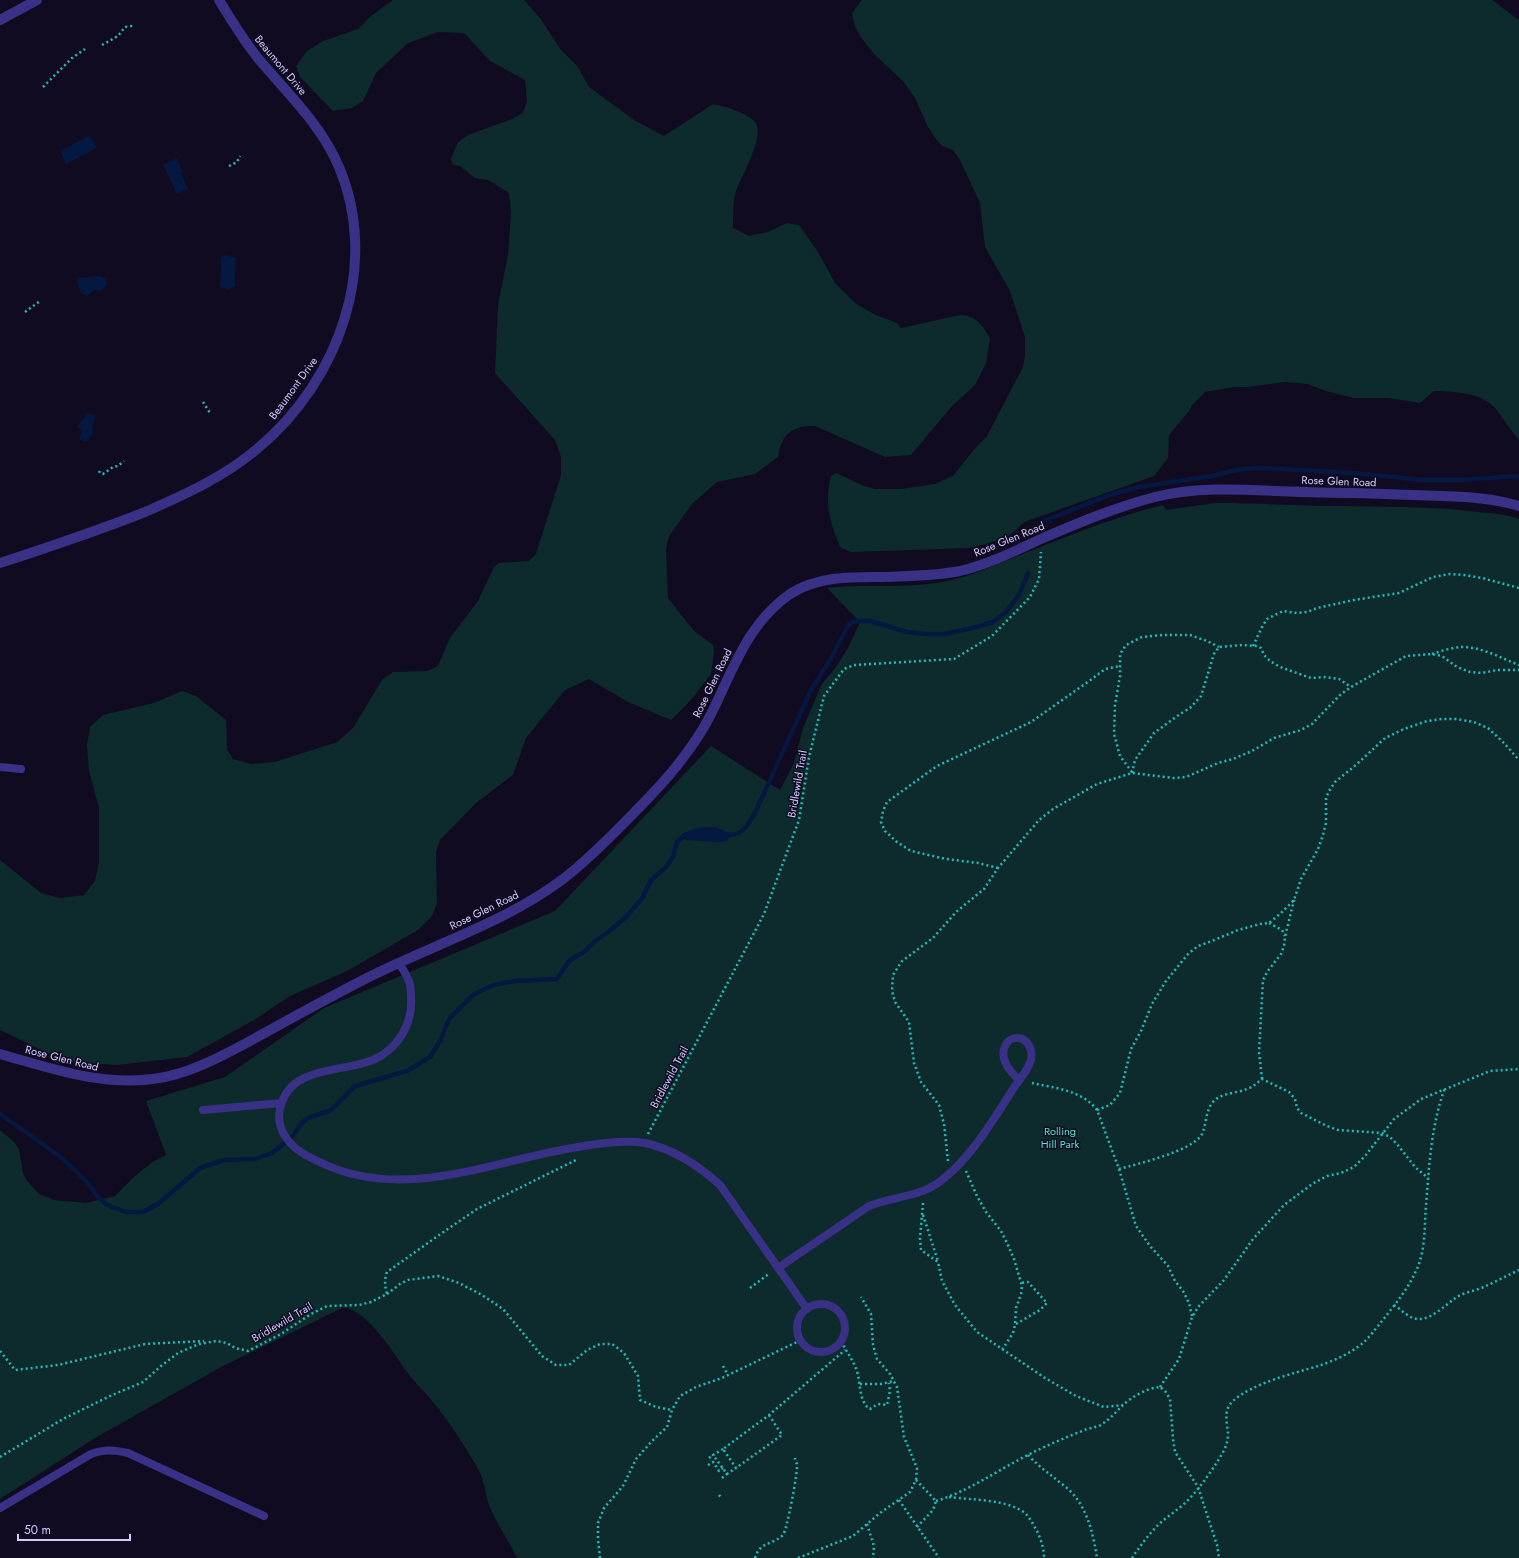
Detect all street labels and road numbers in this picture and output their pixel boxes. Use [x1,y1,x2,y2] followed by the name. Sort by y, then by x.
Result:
[251,32,311,99] street label: Beaumont Drive
[265,353,321,422] street label: Beaumont Drive
[1301,472,1377,490] street label: Rose Glen Road
[971,518,1047,560] street label: Rose Glen Road
[688,646,736,720] street label: Rose Glen Road
[783,749,811,819] street label: Bridlewild Trail
[447,886,521,934] street label: Rose Glen Road
[24,1041,100,1075] street label: Rose Glen Road
[646,1043,692,1111] street label: Bridlewild Trail
[248,1298,316,1346] street label: Bridlewild Trail

